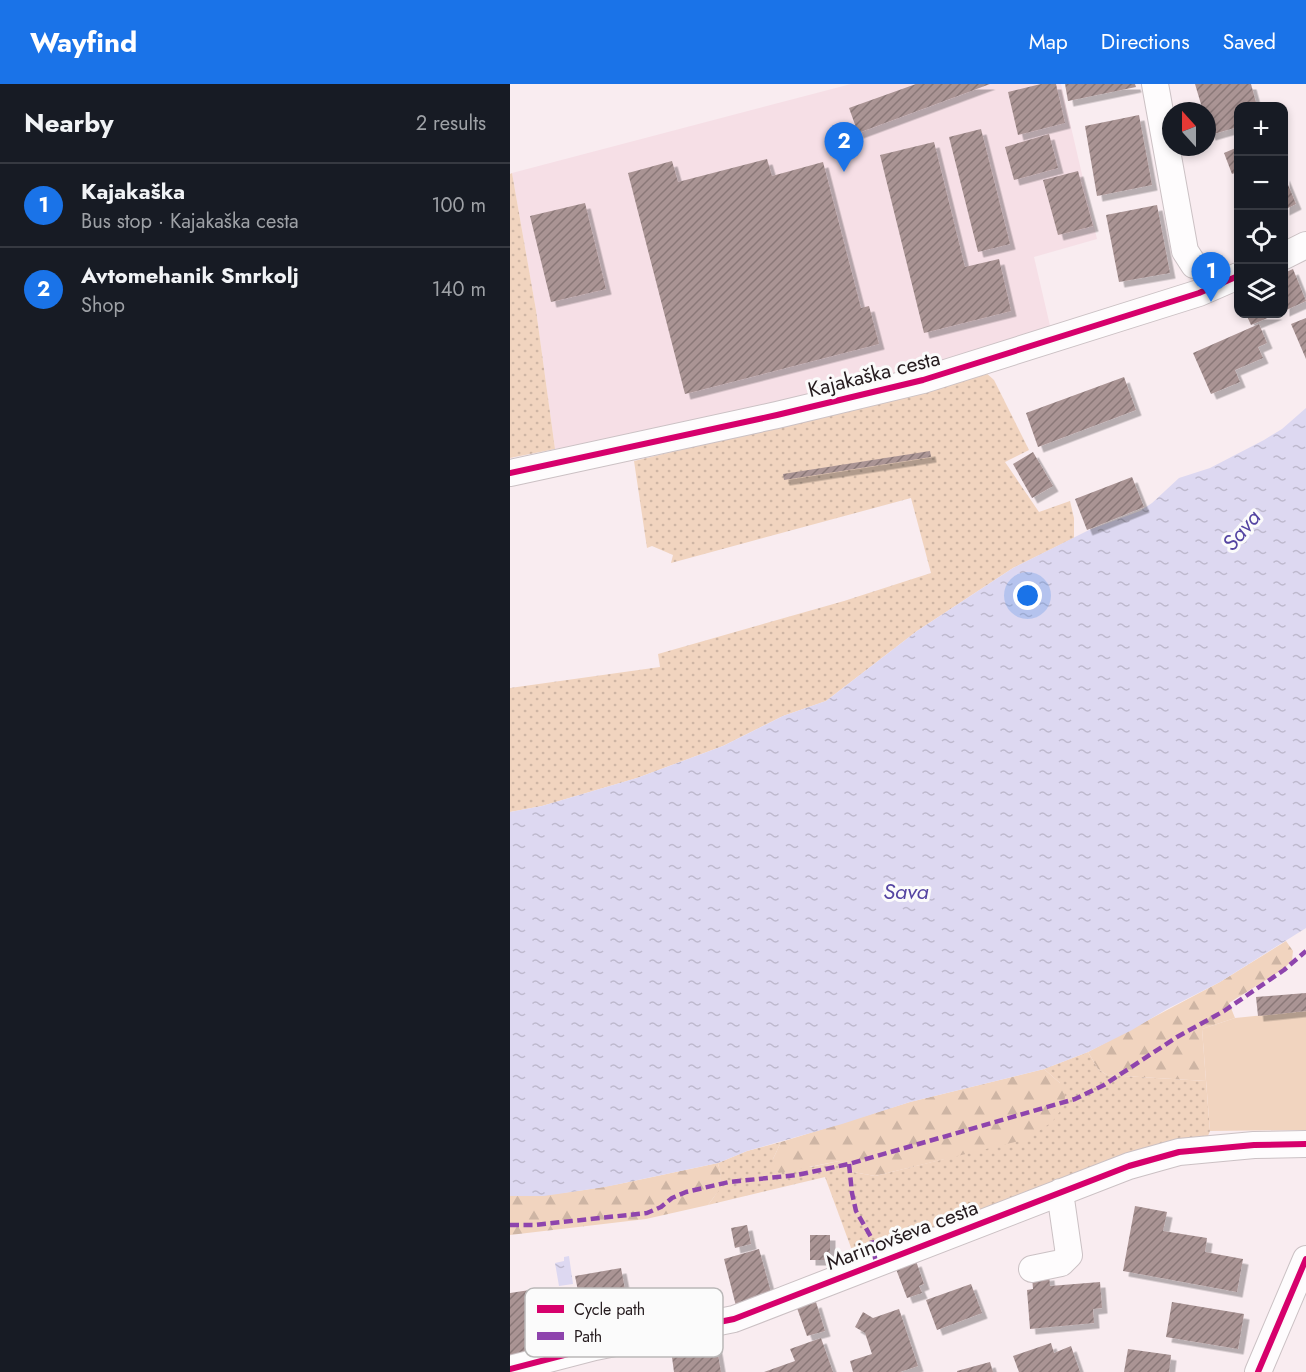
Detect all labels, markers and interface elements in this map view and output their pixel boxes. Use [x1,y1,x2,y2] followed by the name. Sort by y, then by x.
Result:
[30,22,137,63] text: Wayfind
[1029,27,1068,57] text: Map
[1101,27,1190,57] text: Directions
[1223,27,1276,57] text: Saved
[1162,102,1216,156] north arrow
[1234,102,1288,318] map controls
[1234,102,1288,156] button: +
[24,104,113,142] text: Nearby
[416,109,486,138] text: 2 results
[824,122,864,172] pin: 2
[1234,156,1288,210] button: −
[81,175,185,207] text: Kajakaška
[38,191,49,220] text: 1
[431,191,486,220] text: 100 m
[81,207,299,236] text: Bus stop · Kajakaška cesta
[1234,210,1288,264] button: locate
[1192,252,1230,302] pin: 1
[81,259,299,291] text: Avtomehanik Smrkolj
[1234,264,1288,318] button: layers
[37,275,50,304] text: 2
[432,275,486,304] text: 140 m
[81,291,125,320] text: Shop
[805,343,943,405] street label: Kajakaška cesta
[1214,502,1268,558] water label: Sava
[1013,581,1042,610] your location
[883,875,929,907] water label: Sava
[822,1192,982,1278] street label: Marinovševa cesta
[525,1288,723,1357] legend
[574,1298,645,1321] text: Cycle path
[574,1325,602,1348] text: Path

